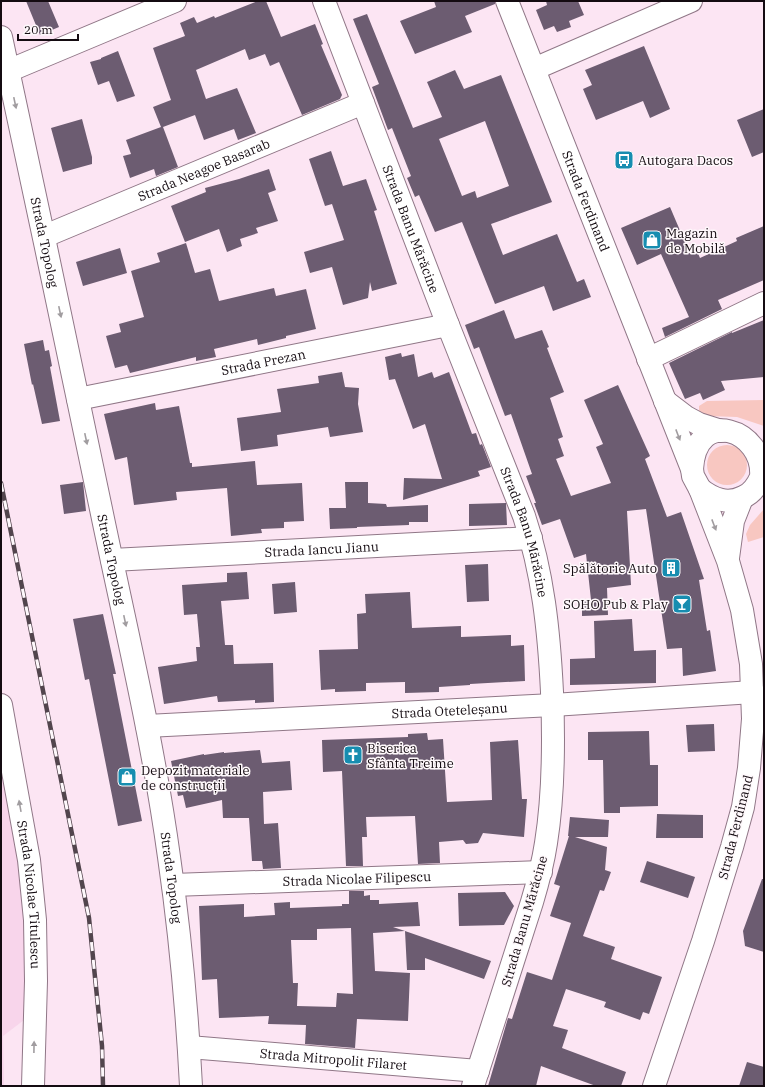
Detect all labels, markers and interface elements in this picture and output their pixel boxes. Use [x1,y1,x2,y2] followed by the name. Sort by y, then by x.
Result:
[18,16,78,42] scale bar
[24,22,53,37] text: 20 m
[13,96,19,109] one-way arrow
[135,135,273,205] street label: Strada Neagoe Basarab
[558,148,613,254] street label: Strada Ferdinand
[613,149,635,171] bus stop icon: Autogara Dacos
[638,152,733,169] place label: Autogara Dacos
[379,163,443,296] street label: Strada Banu Mărăcine
[27,196,62,289] street label: Strada Topolog
[666,225,725,257] place label: Magazin de Mobilă
[641,229,663,251] shop icon: Magazin de Mobilă
[58,306,64,318] one-way arrow
[220,346,307,379] street label: Strada Prezan
[676,430,682,442] one-way arrow
[84,433,90,445] one-way arrow
[496,464,551,599] street label: Strada Banu Mărăcine
[93,513,129,606] street label: Strada Topolog
[711,520,717,532] one-way arrow
[264,538,379,561] street label: Strada Iancu Jianu
[660,557,682,579] building icon: Spălătorie Auto
[563,560,657,577] place label: Spălătorie Auto
[671,593,693,615] bar icon: SOHO Pub & Play
[563,596,668,613] place label: SOHO Pub & Play
[122,615,128,627] one-way arrow
[391,699,508,722] street label: Strada Oteteleșanu
[367,740,454,772] place label: Biserica Sfânta Treime
[342,744,364,766] church icon: Biserica Sfânta Treime
[141,762,250,794] place label: Depozit materiale de construcții
[116,766,138,788] shop icon: Depozit materiale de construcții
[714,773,757,881] street label: Strada Ferdinand
[17,800,23,812] one-way arrow
[13,819,44,969] street label: Strada Nicolae Titulescu
[157,831,186,924] street label: Strada Topolog
[498,854,551,989] street label: Strada Banu Mărăcine
[282,868,431,890] street label: Strada Nicolae Filipescu
[31,1040,37,1053] one-way arrow
[259,1045,408,1074] street label: Strada Mitropolit Filaret

